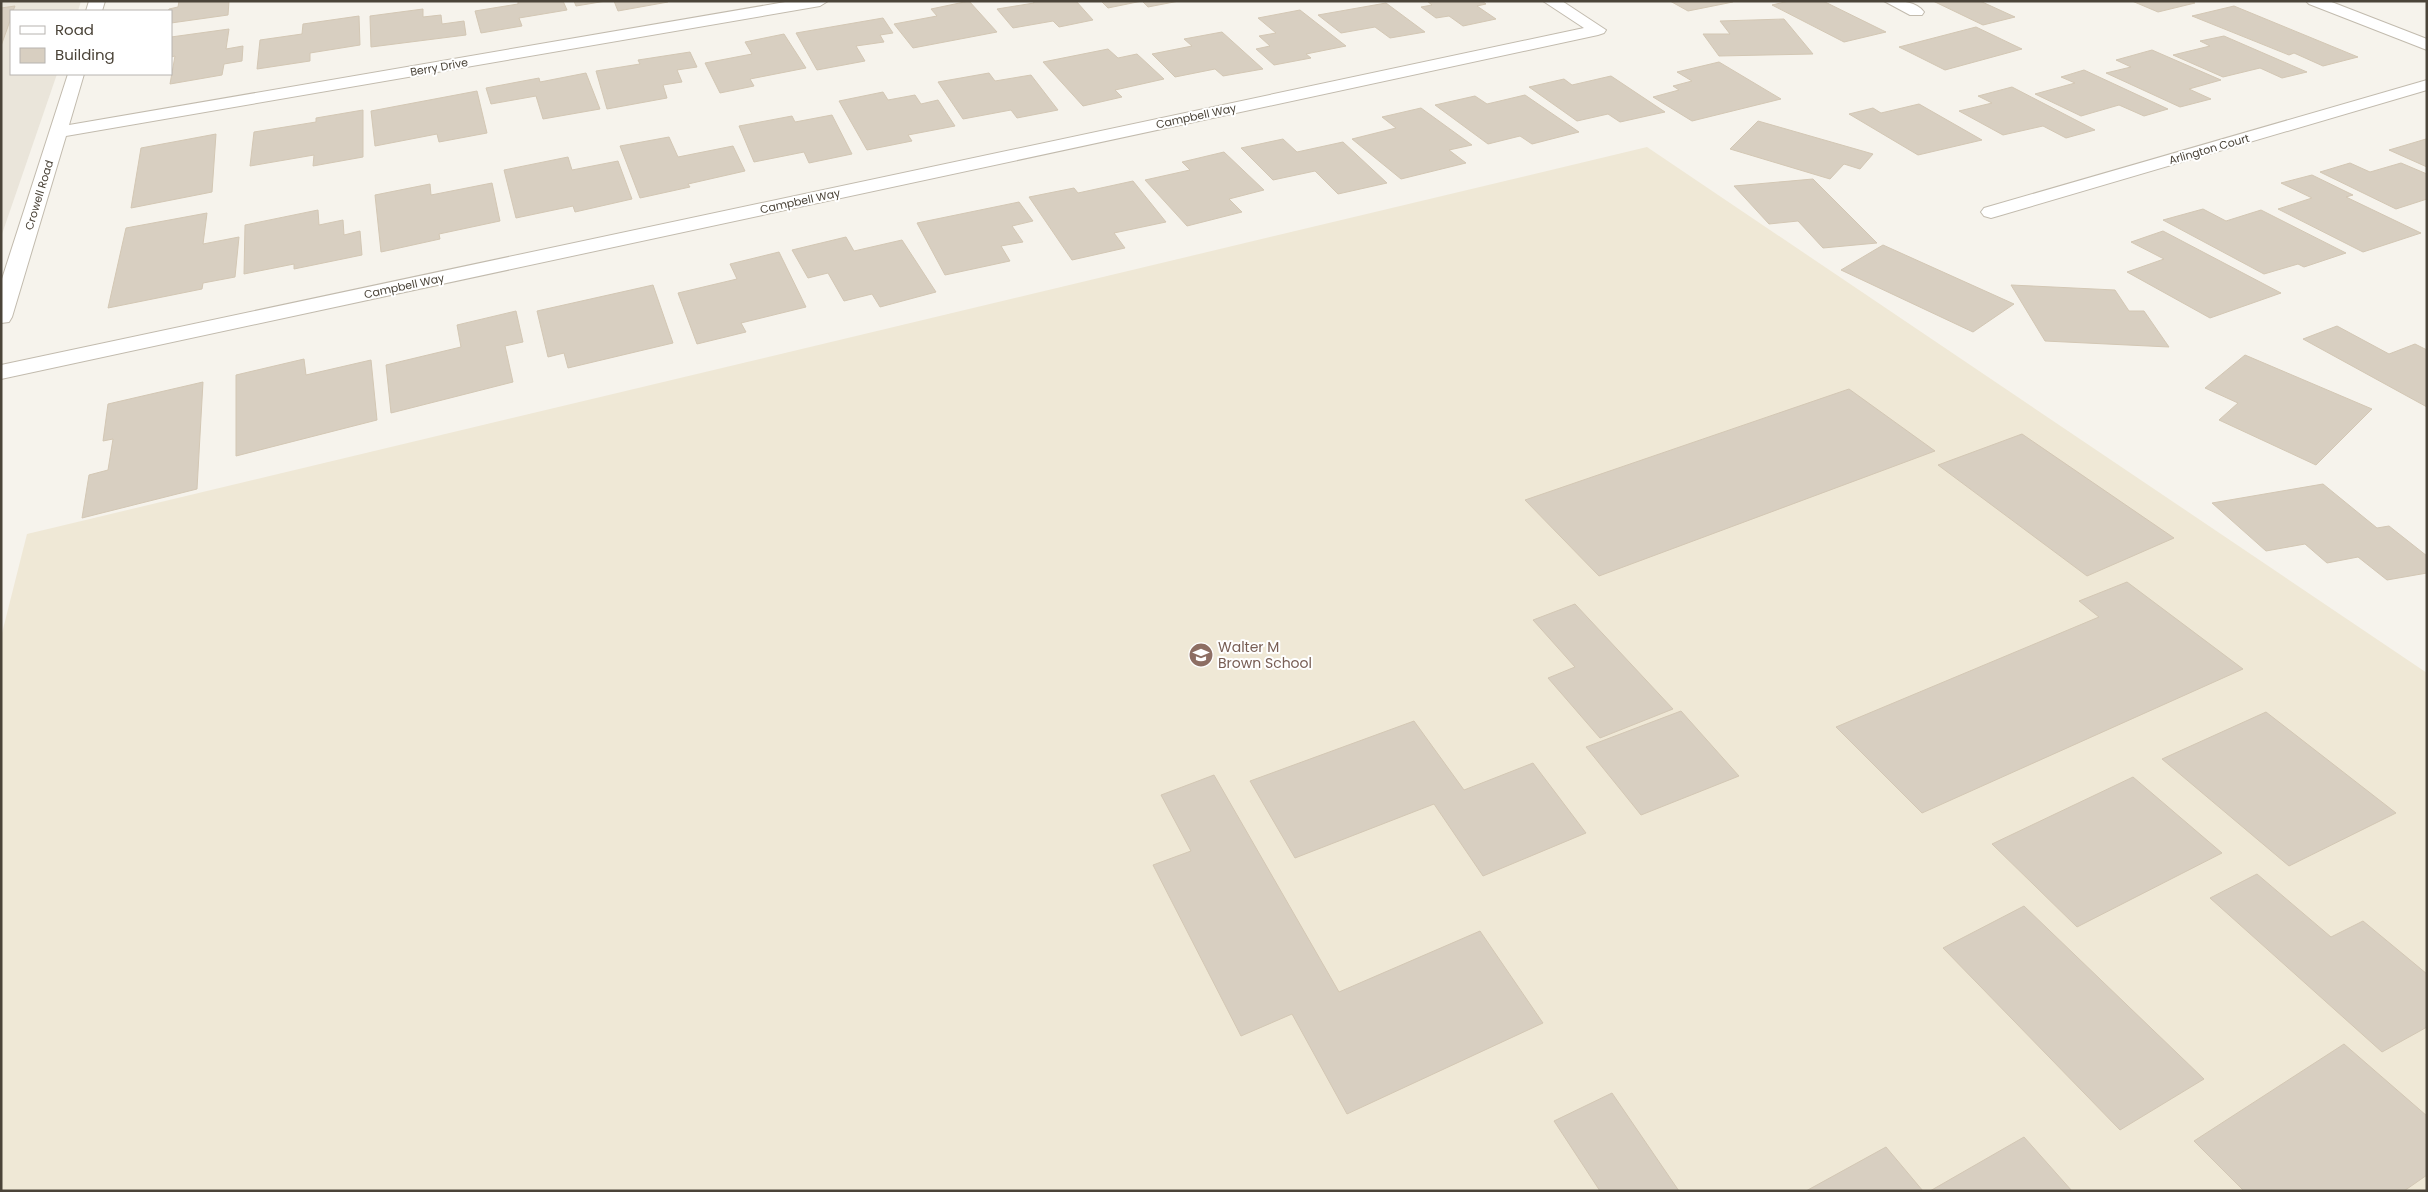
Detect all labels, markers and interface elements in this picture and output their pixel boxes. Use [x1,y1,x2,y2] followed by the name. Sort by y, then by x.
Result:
[10,10,172,75] legend
[55,19,94,40] text: Road
[55,44,115,65] text: Building
[409,54,469,80] street label: Berry Drive
[1154,100,1238,132] street label: Campbell Way
[2167,130,2251,168] street label: Arlington Court
[21,158,57,232] street label: Crowell Road
[758,185,842,217] street label: Campbell Way
[362,270,446,302] street label: Campbell Way
[1218,637,1312,673] place label: Walter M Brown School
[1188,642,1214,668] school or university icon: Walter M Brown School

